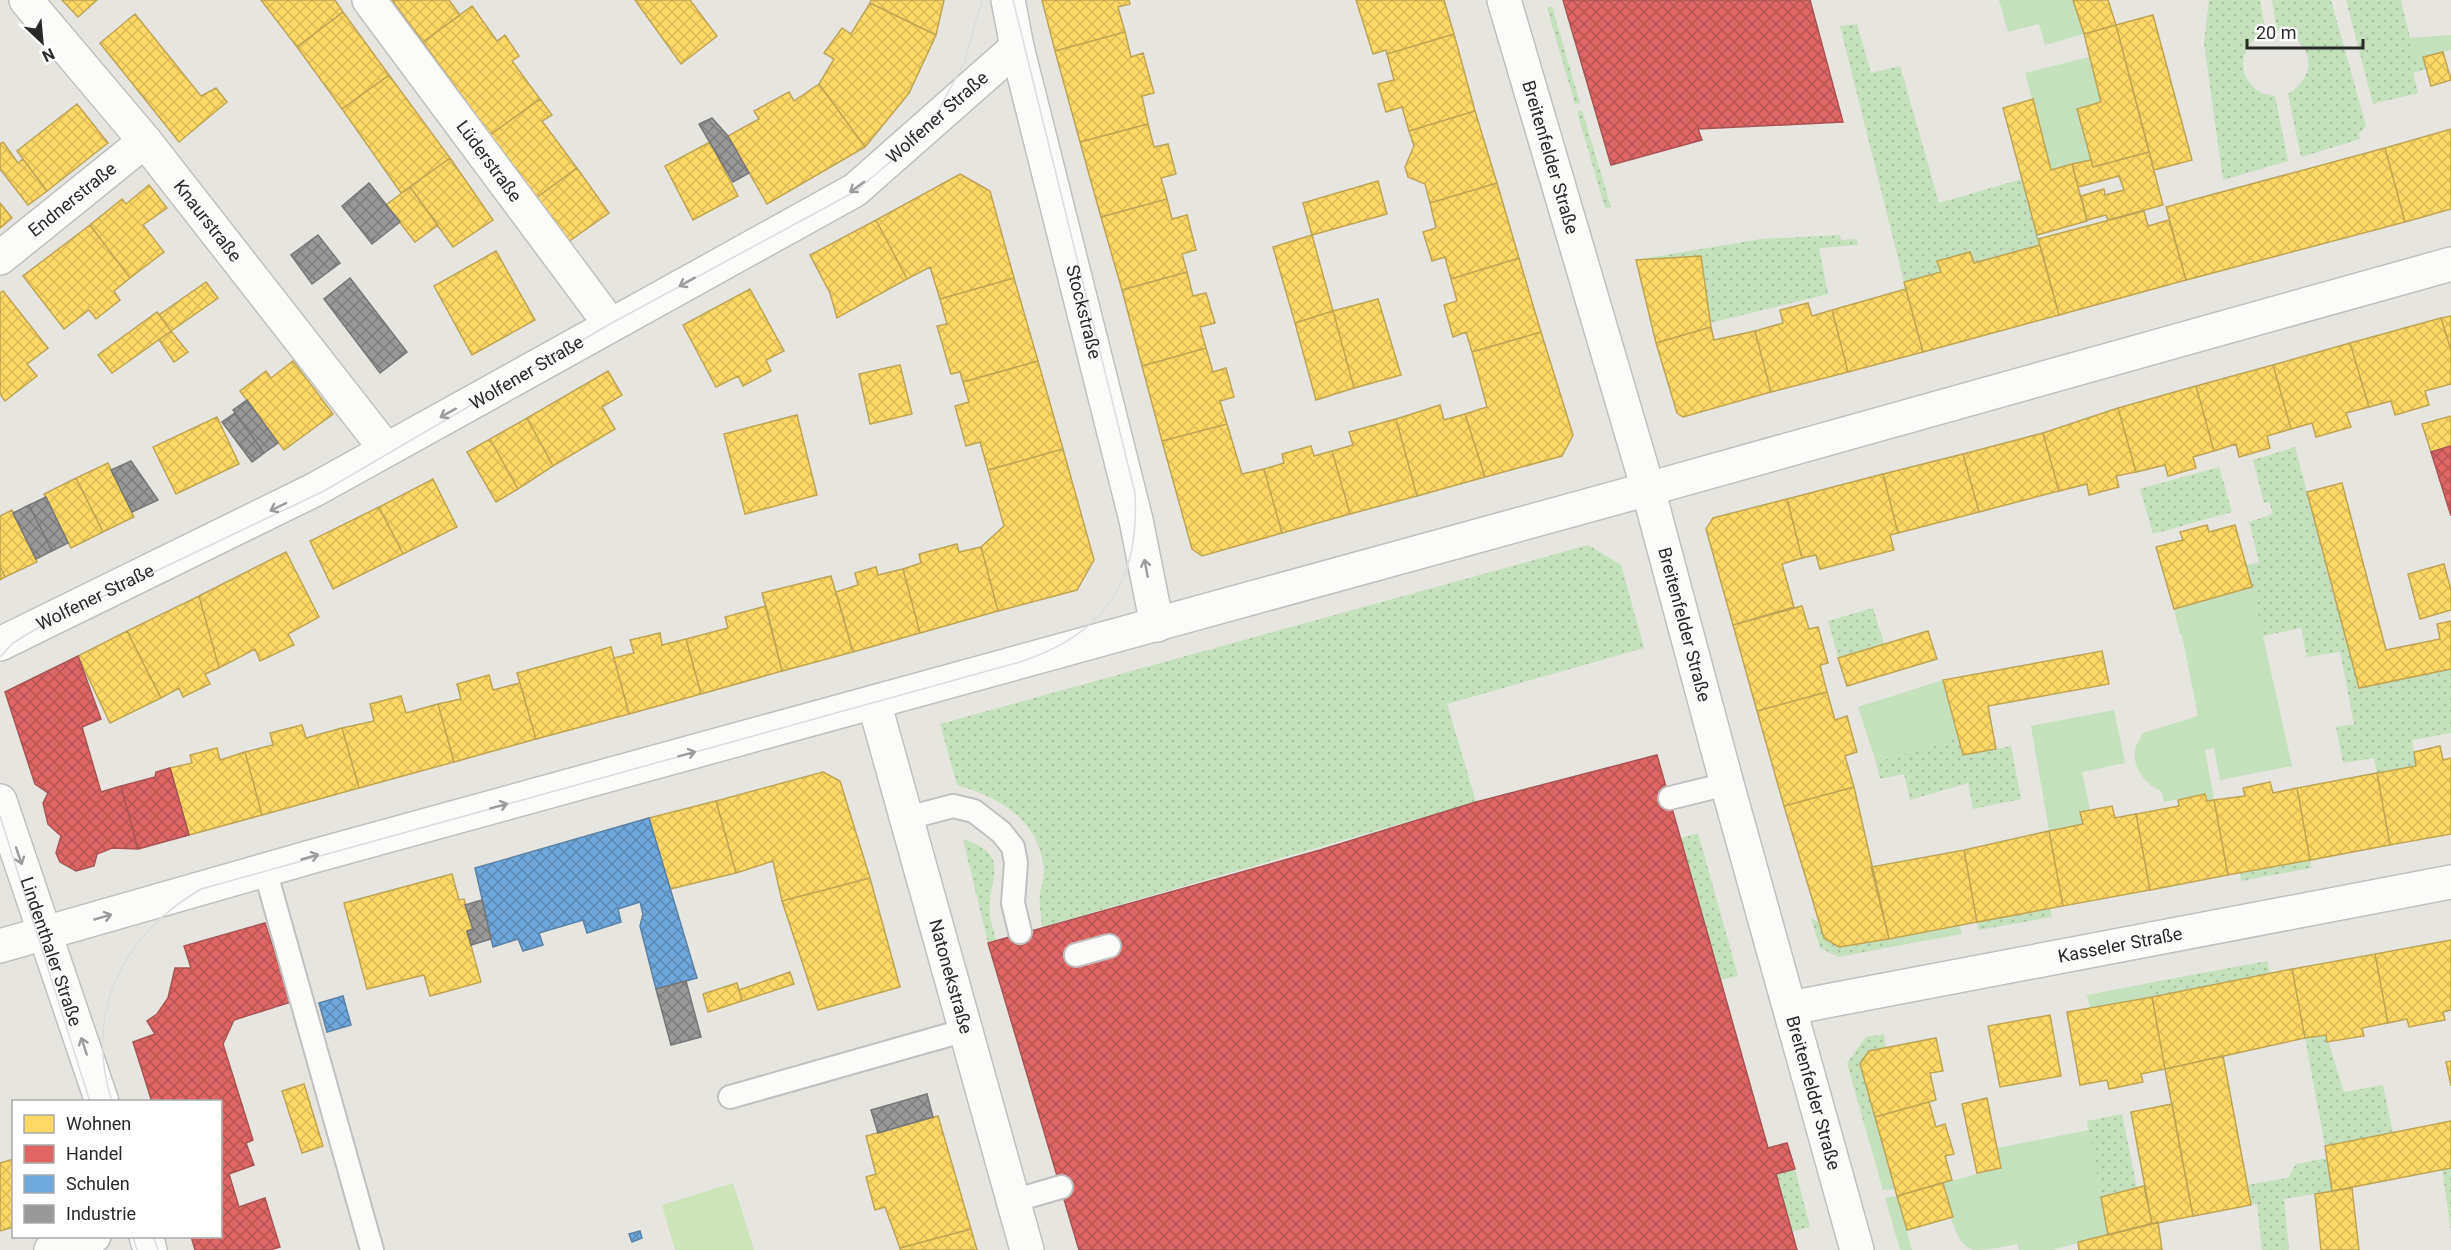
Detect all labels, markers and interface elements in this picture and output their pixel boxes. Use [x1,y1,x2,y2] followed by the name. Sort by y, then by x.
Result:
[12,12,72,72] north arrow
[2247,12,2362,50] scale bar
[2256,22,2296,43] text: 20 m
[39,44,58,66] text: N
[882,67,992,167] street label: Wolfener Straße
[1518,78,1583,236] street label: Breitenfelder Straße
[452,116,526,206] street label: Lüderstraße
[24,157,120,241] street label: Endnerstraße
[169,176,246,266] street label: Knaurstraße
[849,180,865,193] one-way arrow
[1062,263,1106,361] street label: Stockstraße
[678,277,696,288] one-way arrow
[466,331,587,414] street label: Wolfener Straße
[440,408,457,420] one-way arrow
[269,502,287,514] one-way arrow
[1654,545,1715,704] street label: Breitenfelder Straße
[1140,558,1151,578] one-way arrow
[33,559,157,635] street label: Wolfener Straße
[677,747,696,759] one-way arrow
[489,799,508,811] one-way arrow
[15,846,26,865] one-way arrow
[301,851,320,862] one-way arrow
[16,874,87,1029] street label: Lindenthaler Straße
[93,911,112,922] one-way arrow
[925,917,977,1036] street label: Natonekstraße
[2056,922,2184,967] street label: Kasseler Straße
[1782,1013,1845,1172] street label: Breitenfelder Straße
[77,1037,88,1056] one-way arrow
[12,1100,222,1238] legend
[66,1113,131,1134] text: Wohnen
[66,1143,123,1164] text: Handel
[66,1173,130,1194] text: Schulen
[66,1203,136,1224] text: Industrie

